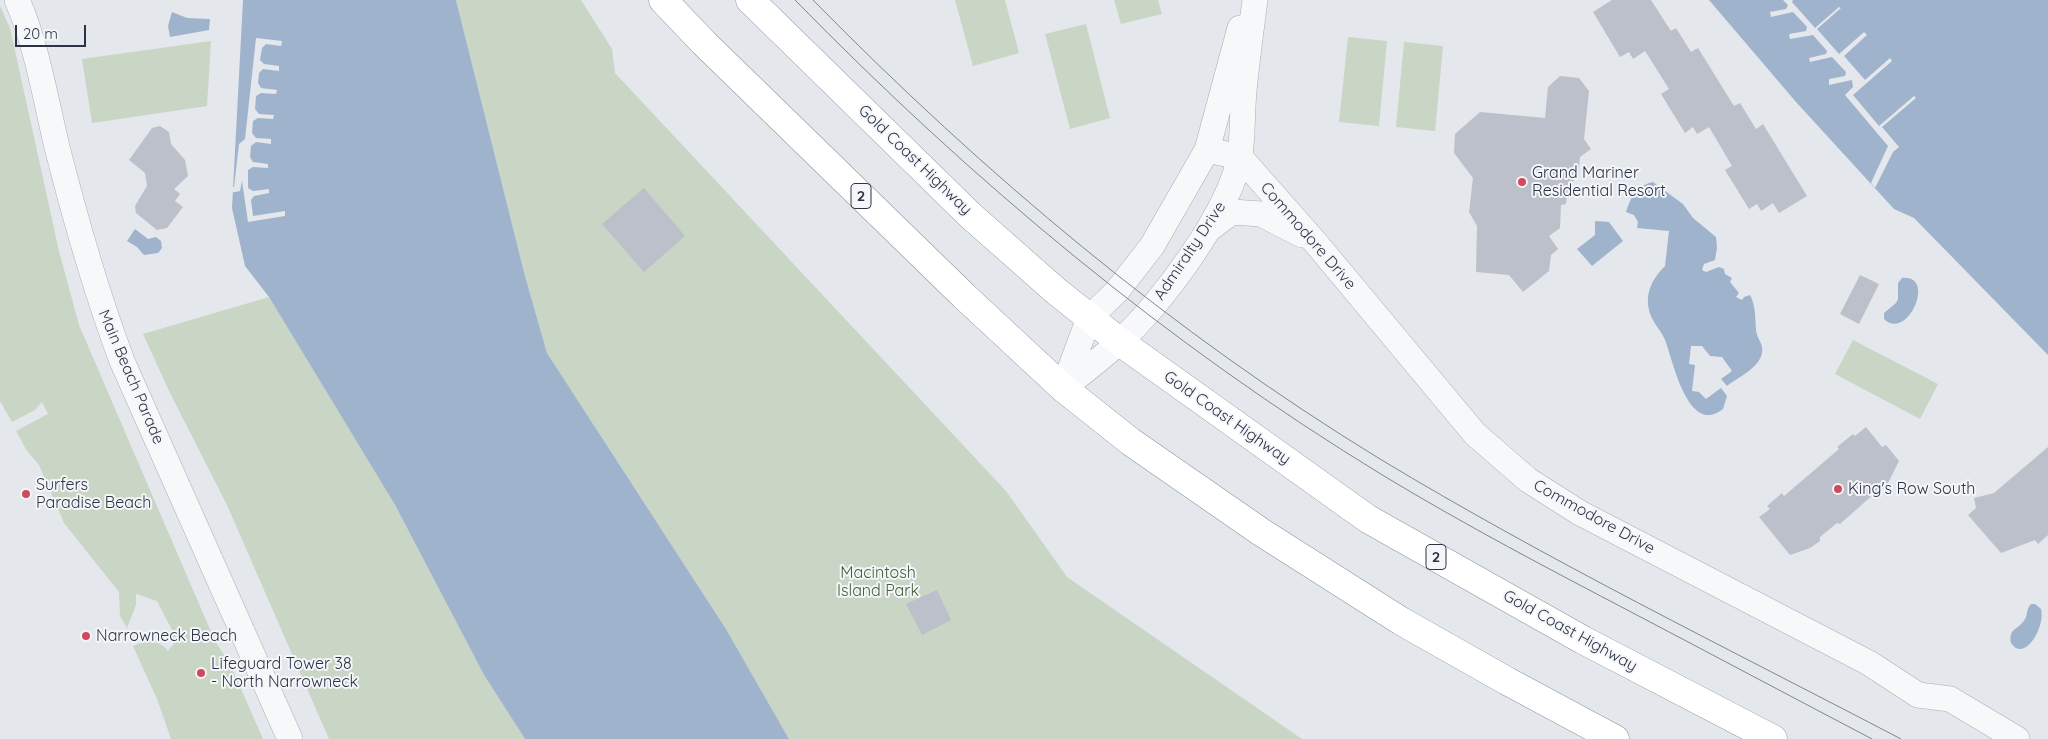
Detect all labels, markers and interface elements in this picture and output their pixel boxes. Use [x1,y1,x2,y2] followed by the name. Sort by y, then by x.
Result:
[18,15,89,47] scale bar
[23,24,58,43] text: 20 m
[854,101,976,219] street label: Gold Coast Highway
[1532,163,1666,201] place label: Grand Mariner Residential Resort
[1516,176,1528,188] marker: Grand Mariner Residential Resort
[1256,178,1360,294] street label: Commodore Drive
[851,184,871,208] road number: 2
[1150,198,1230,304] street label: Admiralty Drive
[94,307,168,447] street label: Main Beach Parade
[1160,367,1294,469] street label: Gold Coast Highway
[36,475,151,513] place label: Surfers Paradise Beach
[1530,476,1658,558] street label: Commodore Drive
[1848,479,1975,499] place label: King's Row South
[1832,483,1844,495] marker: King's Row South
[20,488,32,500] marker: Surfers Paradise Beach
[1426,544,1446,570] road number: 2
[837,563,919,601] park label: Macintosh Island Park
[1500,586,1640,676] street label: Gold Coast Highway
[96,626,237,646] place label: Narrowneck Beach
[80,630,92,642] marker: Narrowneck Beach
[211,654,358,692] place label: Lifeguard Tower 38 - North Narrowneck
[195,667,207,679] marker: Lifeguard Tower 38 - North Narrowneck

